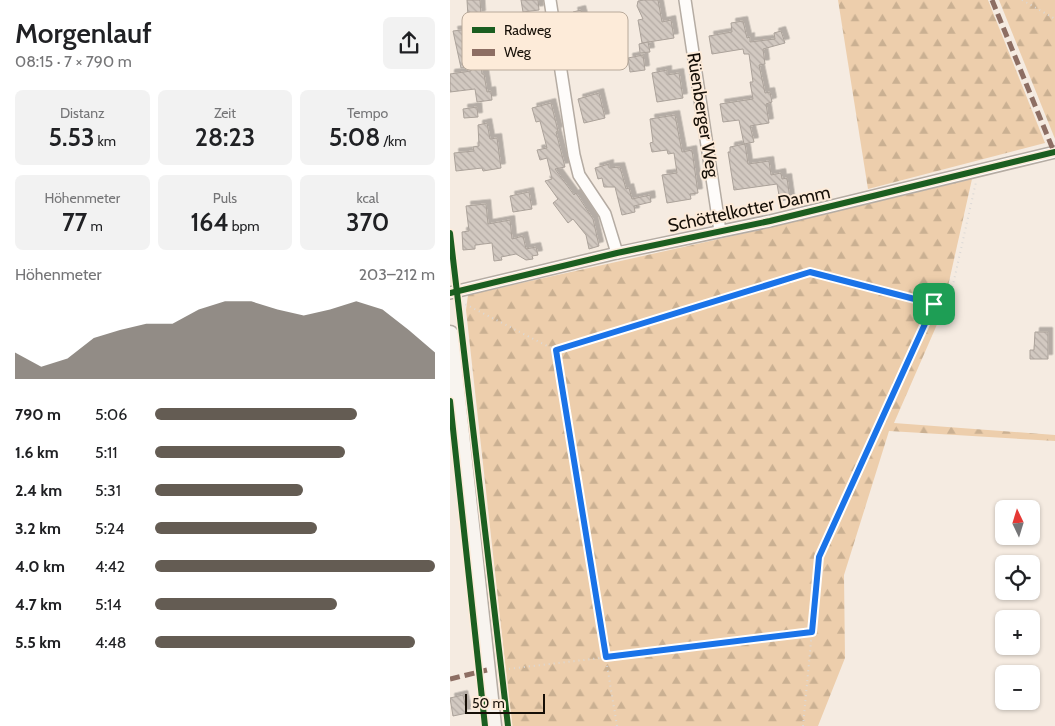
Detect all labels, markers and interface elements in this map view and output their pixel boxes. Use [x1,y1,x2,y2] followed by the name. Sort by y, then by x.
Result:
[462,12,628,70] legend
[15,16,152,50] text: Morgenlauf
[383,17,435,69] button: share
[504,21,552,39] text: Radweg
[504,43,532,61] text: Weg
[682,51,724,180] street label: Rüenberger Weg
[15,52,132,71] text: 08:15 · 7 × 790 m
[60,104,105,122] text: Distanz
[214,104,236,122] text: Zeit
[347,104,388,122] text: Tempo
[49,122,94,152] text: 5.53
[195,122,255,152] text: 28:23
[329,122,380,152] text: 5:08
[94,132,116,150] text: km
[380,132,407,150] text: /km
[666,181,832,237] street label: Schöttelkotter Damm
[44,189,120,207] text: Höhenmeter
[213,189,237,207] text: Puls
[356,189,379,207] text: kcal
[62,207,87,237] text: 77
[190,207,229,237] text: 164
[346,207,389,237] text: 370
[87,217,103,235] text: m
[229,217,260,235] text: bpm
[15,265,101,284] text: Höhenmeter
[359,265,435,284] text: 203–212 m
[913,283,955,325] pin
[920,290,948,318] icon: arrive
[15,405,61,424] text: 790 m
[95,405,127,424] text: 5:06
[15,443,59,462] text: 1.6 km
[95,443,117,462] text: 5:11
[15,481,62,500] text: 2.4 km
[95,481,121,500] text: 5:31
[995,500,1040,545] north arrow
[995,500,1040,710] map controls
[15,519,61,538] text: 3.2 km
[95,519,125,538] text: 5:24
[995,555,1040,600] button: locate
[15,557,65,576] text: 4.0 km
[95,557,125,576] text: 4:42
[15,595,62,614] text: 4.7 km
[95,595,121,614] text: 5:14
[995,610,1040,655] button: +
[15,633,61,652] text: 5.5 km
[95,633,127,652] text: 4:48
[995,665,1040,710] button: −
[465,691,545,714] scale bar
[472,694,505,712] text: 50 m

